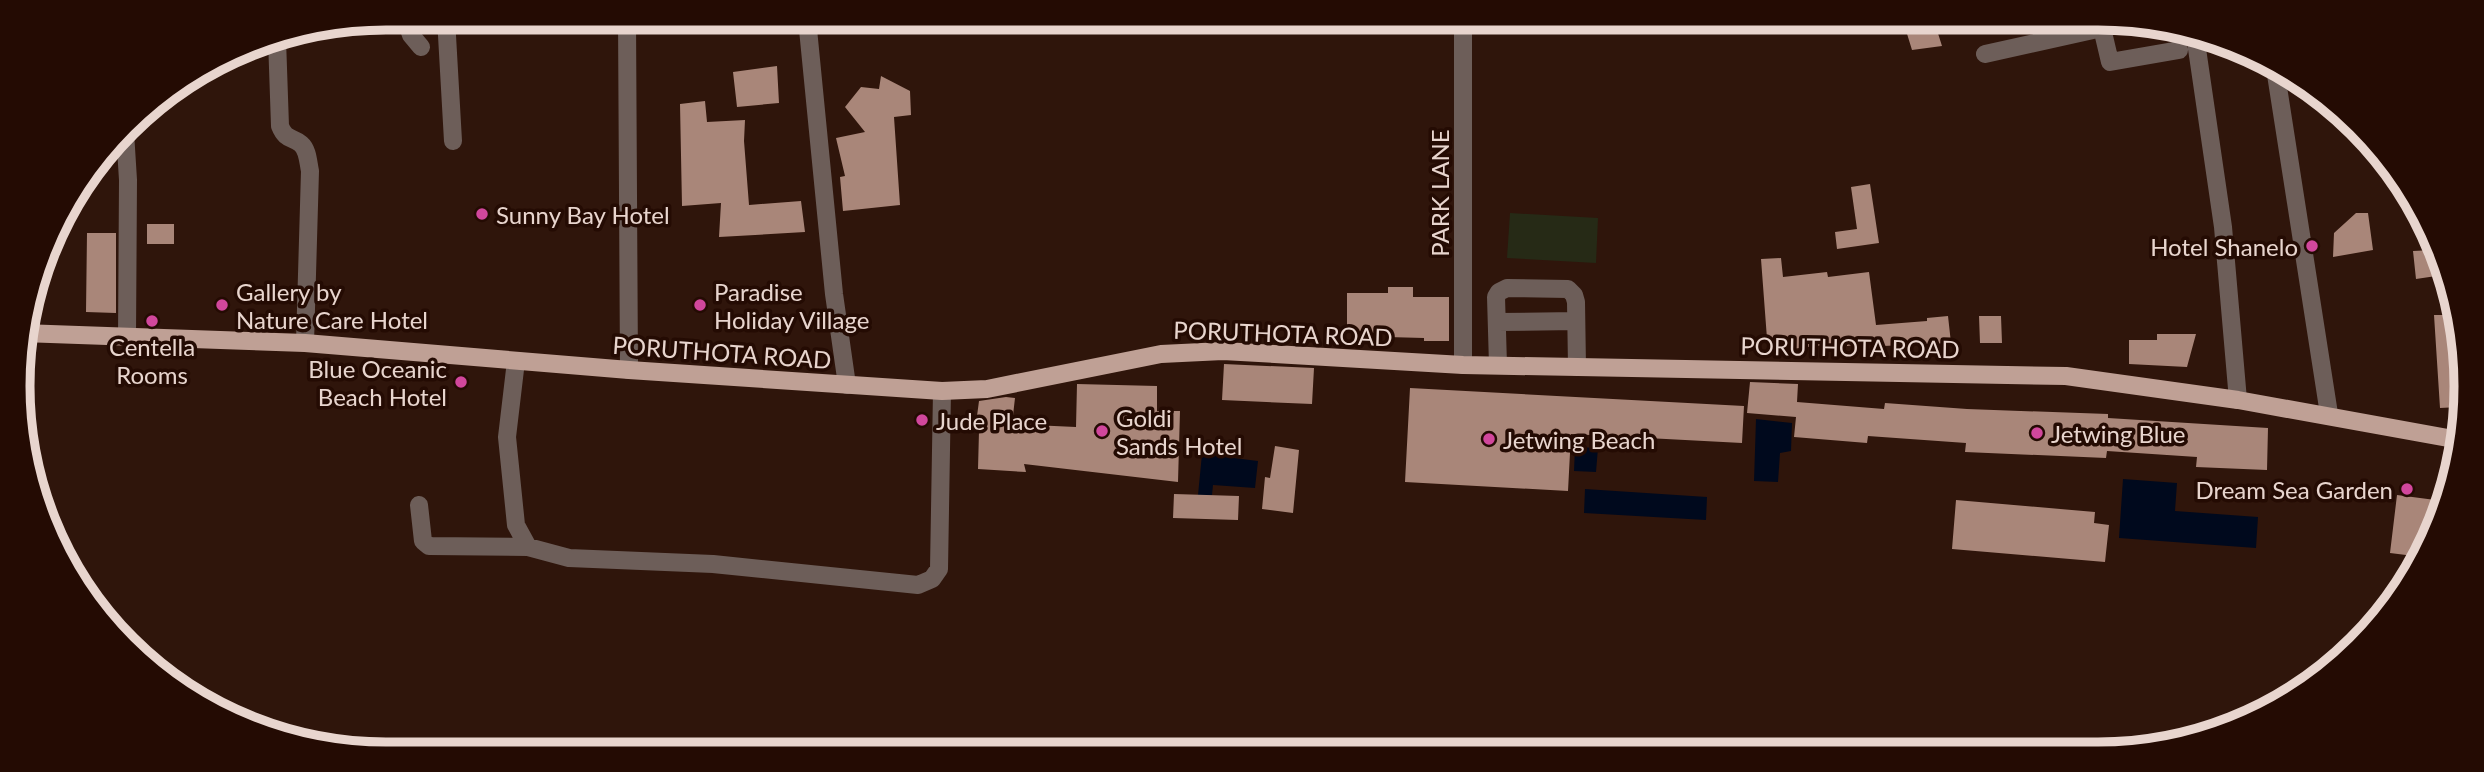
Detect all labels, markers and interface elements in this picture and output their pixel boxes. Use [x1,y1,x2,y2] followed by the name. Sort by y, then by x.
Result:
[1425,129,1454,257] street label: PARK LANE
[496,200,670,229] place label: Sunny Bay Hotel
[474,206,490,222] marker: Sunny Bay Hotel
[2150,232,2298,261] place label: Hotel Shanelo
[2304,238,2320,254] marker: Hotel Shanelo
[236,277,428,334] place label: Gallery by Nature Care Hotel
[714,277,869,334] place label: Paradise Holiday Village
[214,297,230,313] marker: Gallery by Nature Care Hotel
[692,297,708,313] marker: Paradise Holiday Village
[144,313,160,329] marker: Centella Rooms
[1173,315,1393,351] street label: PORUTHOTA ROAD
[612,330,832,374] street label: PORUTHOTA ROAD
[1740,331,1960,363] street label: PORUTHOTA ROAD
[109,332,195,389] place label: Centella Rooms
[308,354,447,411] place label: Blue Oceanic Beach Hotel
[453,374,469,390] marker: Blue Oceanic Beach Hotel
[1116,403,1242,460] place label: Goldi Sands Hotel
[936,406,1047,435] place label: Jude Place
[914,412,930,428] marker: Jude Place
[2051,419,2186,448] place label: Jetwing Blue
[1094,423,1110,439] marker: Goldi Sands Hotel
[1503,425,1655,454] place label: Jetwing Beach
[2029,425,2045,441] marker: Jetwing Blue
[1481,431,1497,447] marker: Jetwing Beach
[2195,475,2393,504] place label: Dream Sea Garden
[2399,481,2415,497] marker: Dream Sea Garden

